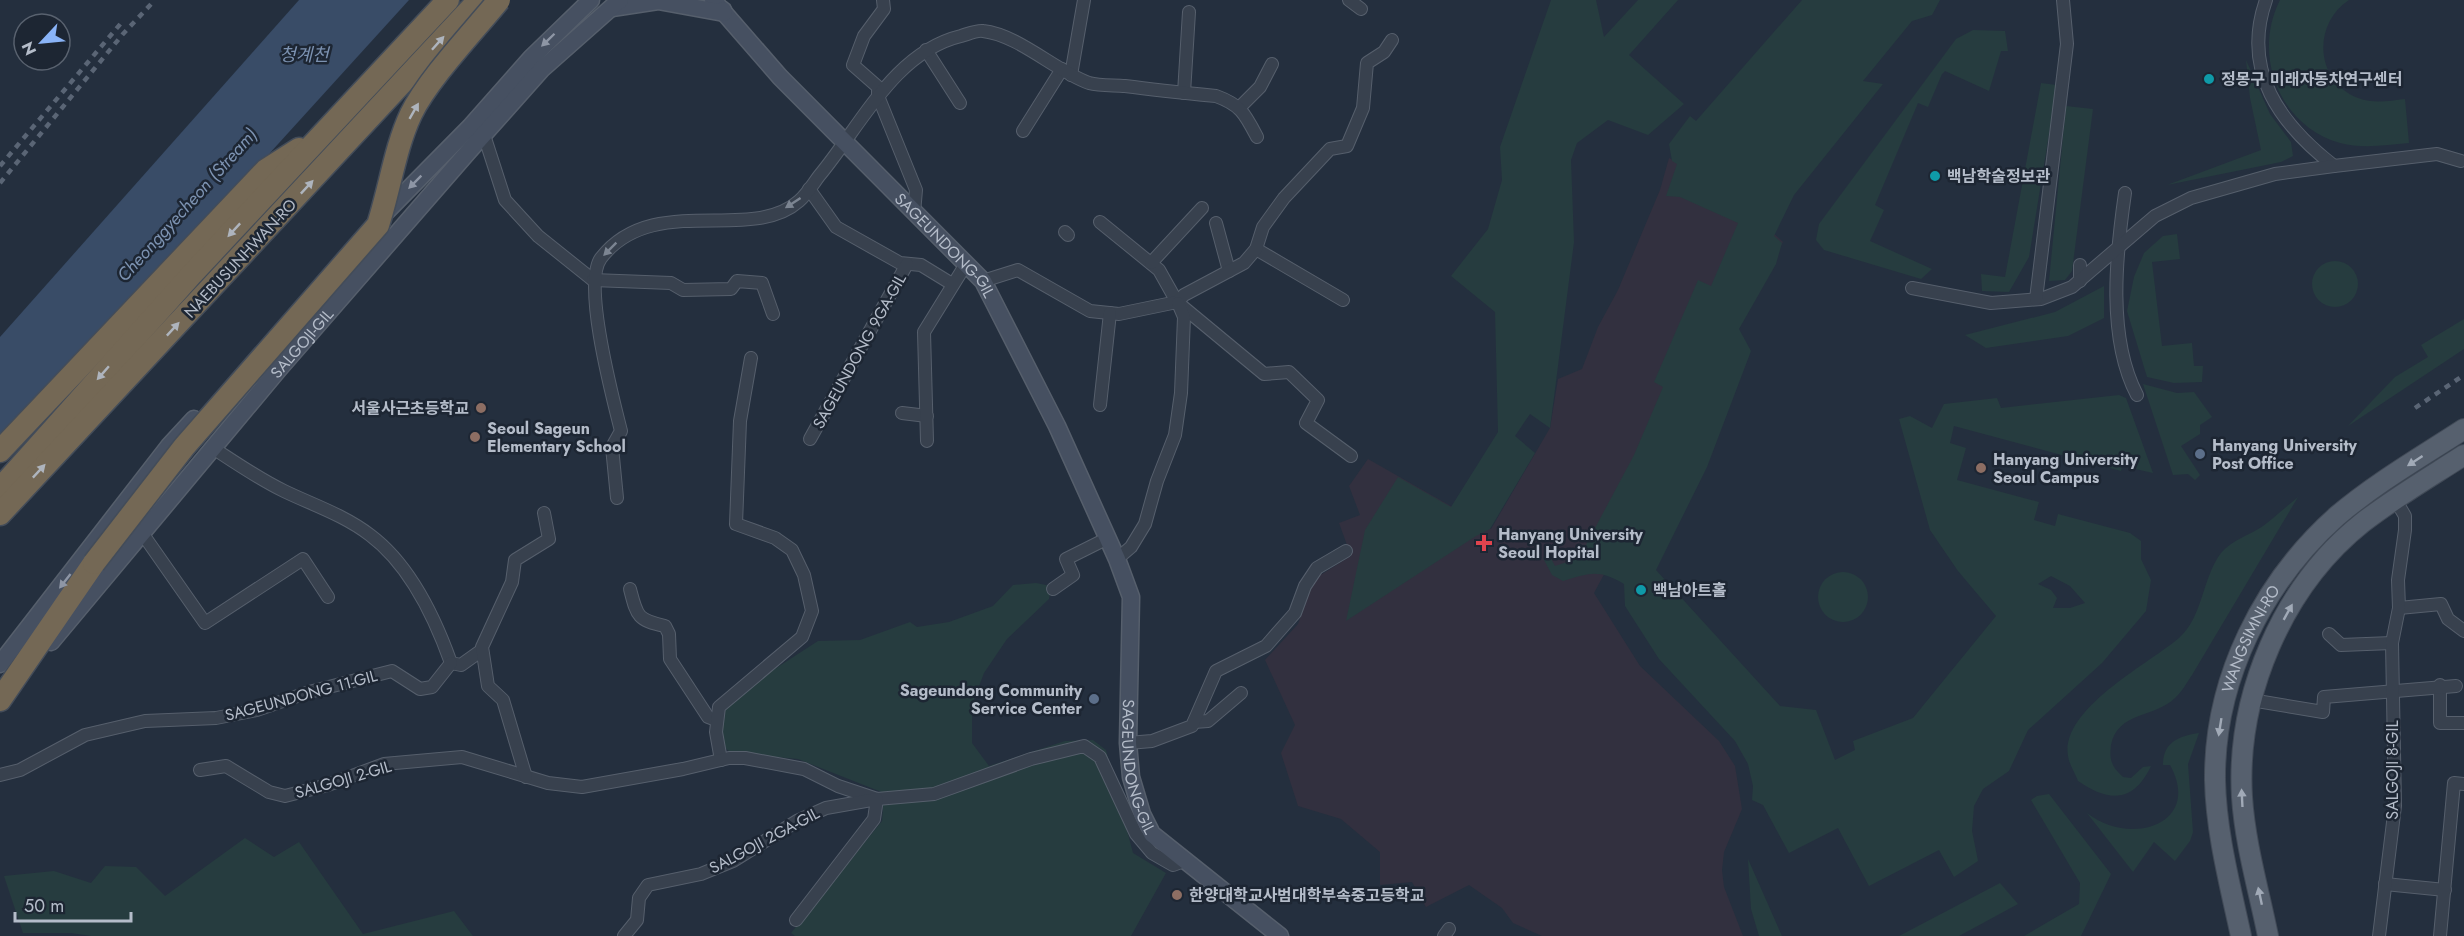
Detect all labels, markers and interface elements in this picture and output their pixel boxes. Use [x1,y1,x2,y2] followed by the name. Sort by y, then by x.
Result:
[12,12,72,72] north arrow
[542,33,556,47] one-way arrow
[431,36,444,51] one-way arrow
[16,38,42,59] text: N
[279,42,331,68] water label: 청계천
[2221,68,2402,91] place label: 정몽구 미래자동차연구센터
[2202,72,2216,86] marker: 정몽구 미래자동차연구센터
[409,102,419,119] one-way arrow
[111,122,263,288] water label: Cheonggyecheon (Stream)
[1947,165,2050,188] place label: 백남학술정보관
[1928,169,1942,183] marker: 백남학술정보관
[407,175,422,189] one-way arrow
[300,180,313,195] one-way arrow
[889,188,1001,302] street label: SAGEUNDONG-GIL
[179,194,302,323] street label: NAEBUSUNHWAN-RO
[785,198,802,209] one-way arrow
[228,222,242,236] one-way arrow
[603,241,617,255] one-way arrow
[807,269,912,433] street label: SAGEUNDONG 9GA-GIL
[265,303,339,383] street label: SALGOJI-GIL
[166,322,179,337] one-way arrow
[96,366,110,381] one-way arrow
[351,397,469,420] place label: 서울사근초등학교
[474,401,488,415] marker: 서울사근초등학교
[487,417,626,458] place label: Seoul Sageun Elementary School
[468,430,482,444] marker: Seoul Sageun Elementary School
[2212,434,2358,475] place label: Hanyang University Post Office
[2193,447,2207,461] marker: Hanyang University Post Office
[1993,448,2139,489] place label: Hanyang University Seoul Campus
[2407,455,2423,466] one-way arrow
[1974,461,1988,475] marker: Hanyang University Seoul Campus
[32,464,46,478] one-way arrow
[1498,523,1644,564] place label: Hanyang University Seoul Hopital
[1475,534,1493,552] marker: Hanyang University Seoul Hopital
[59,573,71,588] one-way arrow
[1653,579,1727,602] place label: 백남아트홀
[2216,580,2286,695] street label: WANGSIMNI-RO
[1634,583,1648,597] marker: 백남아트홀
[2283,603,2293,620] one-way arrow
[222,664,381,727] street label: SAGEUNDONG 11-GIL
[900,679,1083,720] place label: Sageundong Community Service Center
[1087,692,1101,706] marker: Sageundong Community Service Center
[1116,699,1162,839] street label: SAGEUNDONG-GIL
[2215,718,2224,737] one-way arrow
[2381,720,2404,820] street label: SALGOJI 8-GIL
[292,754,395,804] street label: SALGOJI 2-GIL
[2238,789,2247,808] one-way arrow
[705,801,824,879] street label: SALGOJI 2GA-GIL
[1189,884,1425,907] place label: 한양대학교사범대학부속중고등학교
[15,885,130,923] scale bar
[2255,886,2264,905] one-way arrow
[1170,888,1184,902] marker: 한양대학교사범대학부속중고등학교
[24,893,64,919] text: 50 m

